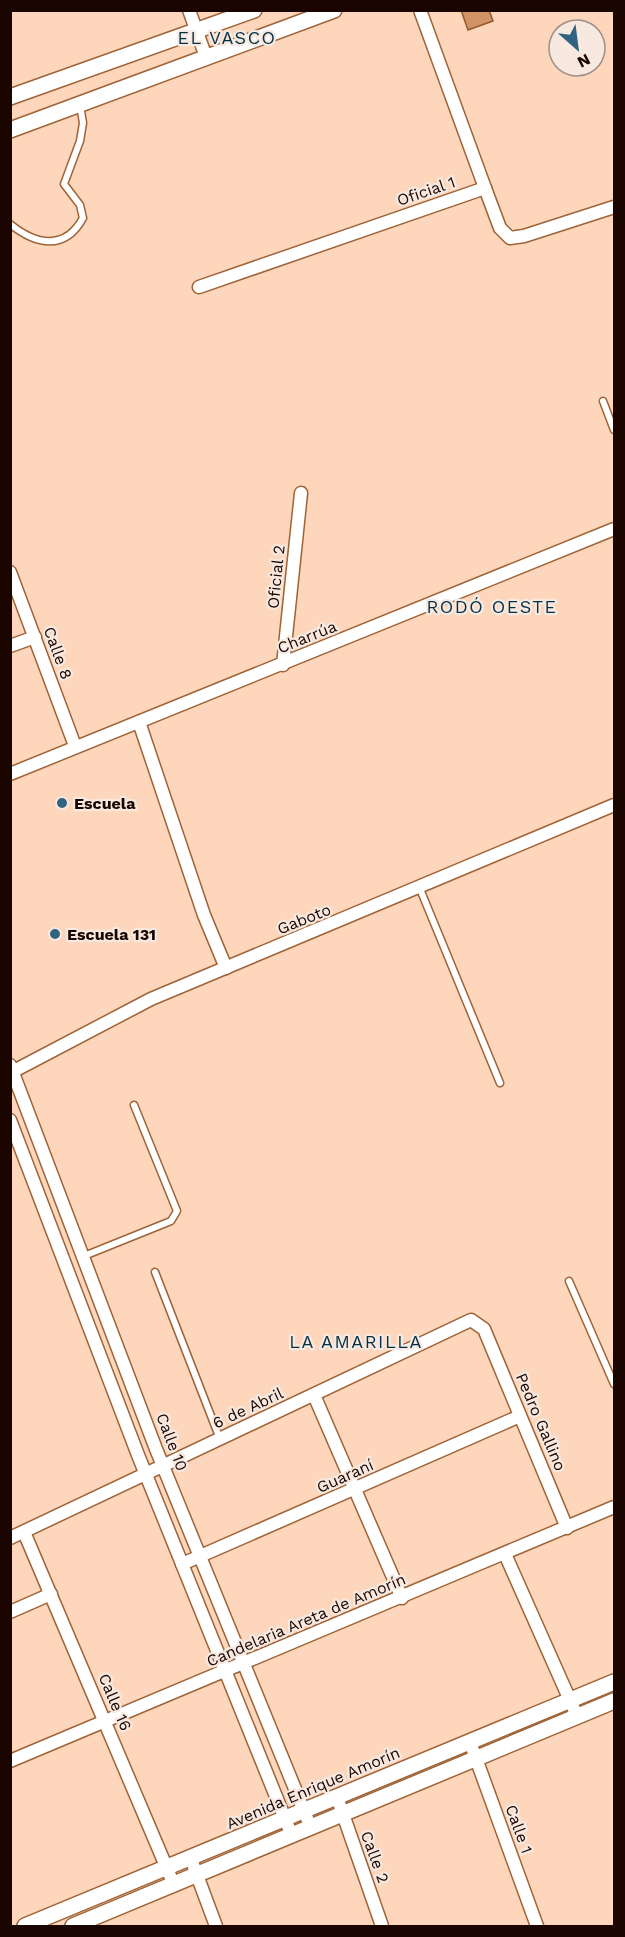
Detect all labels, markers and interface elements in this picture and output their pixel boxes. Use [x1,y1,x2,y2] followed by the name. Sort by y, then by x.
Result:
[547,18,607,78] north arrow
[178,27,276,48] district label: EL VASCO
[574,50,594,72] text: N
[394,172,458,210] street label: Oficial 1
[263,544,289,610] street label: Oficial 2
[426,596,558,617] district label: RODÓ OESTE
[275,617,339,657] street label: Charrúa
[40,624,76,682] street label: Calle 8
[74,794,136,813] place label: Escuela
[55,796,69,810] marker: Escuela
[274,900,334,938] street label: Gaboto
[67,925,156,944] place label: Escuela 131
[48,927,62,941] marker: Escuela 131
[289,1331,423,1352] district label: LA AMARILLA
[512,1370,570,1474] street label: Pedro Gallino
[210,1383,286,1433] street label: 6 de Abril
[152,1410,192,1474] street label: Calle 10
[314,1455,376,1497] street label: Guaraní
[204,1569,408,1671] street label: Candelaria Areta de Amorín
[94,1671,136,1733] street label: Calle 16
[223,1743,403,1833] street label: Avenida Enrique Amorín
[501,1802,537,1856] street label: Calle 1
[357,1828,393,1886] street label: Calle 2

